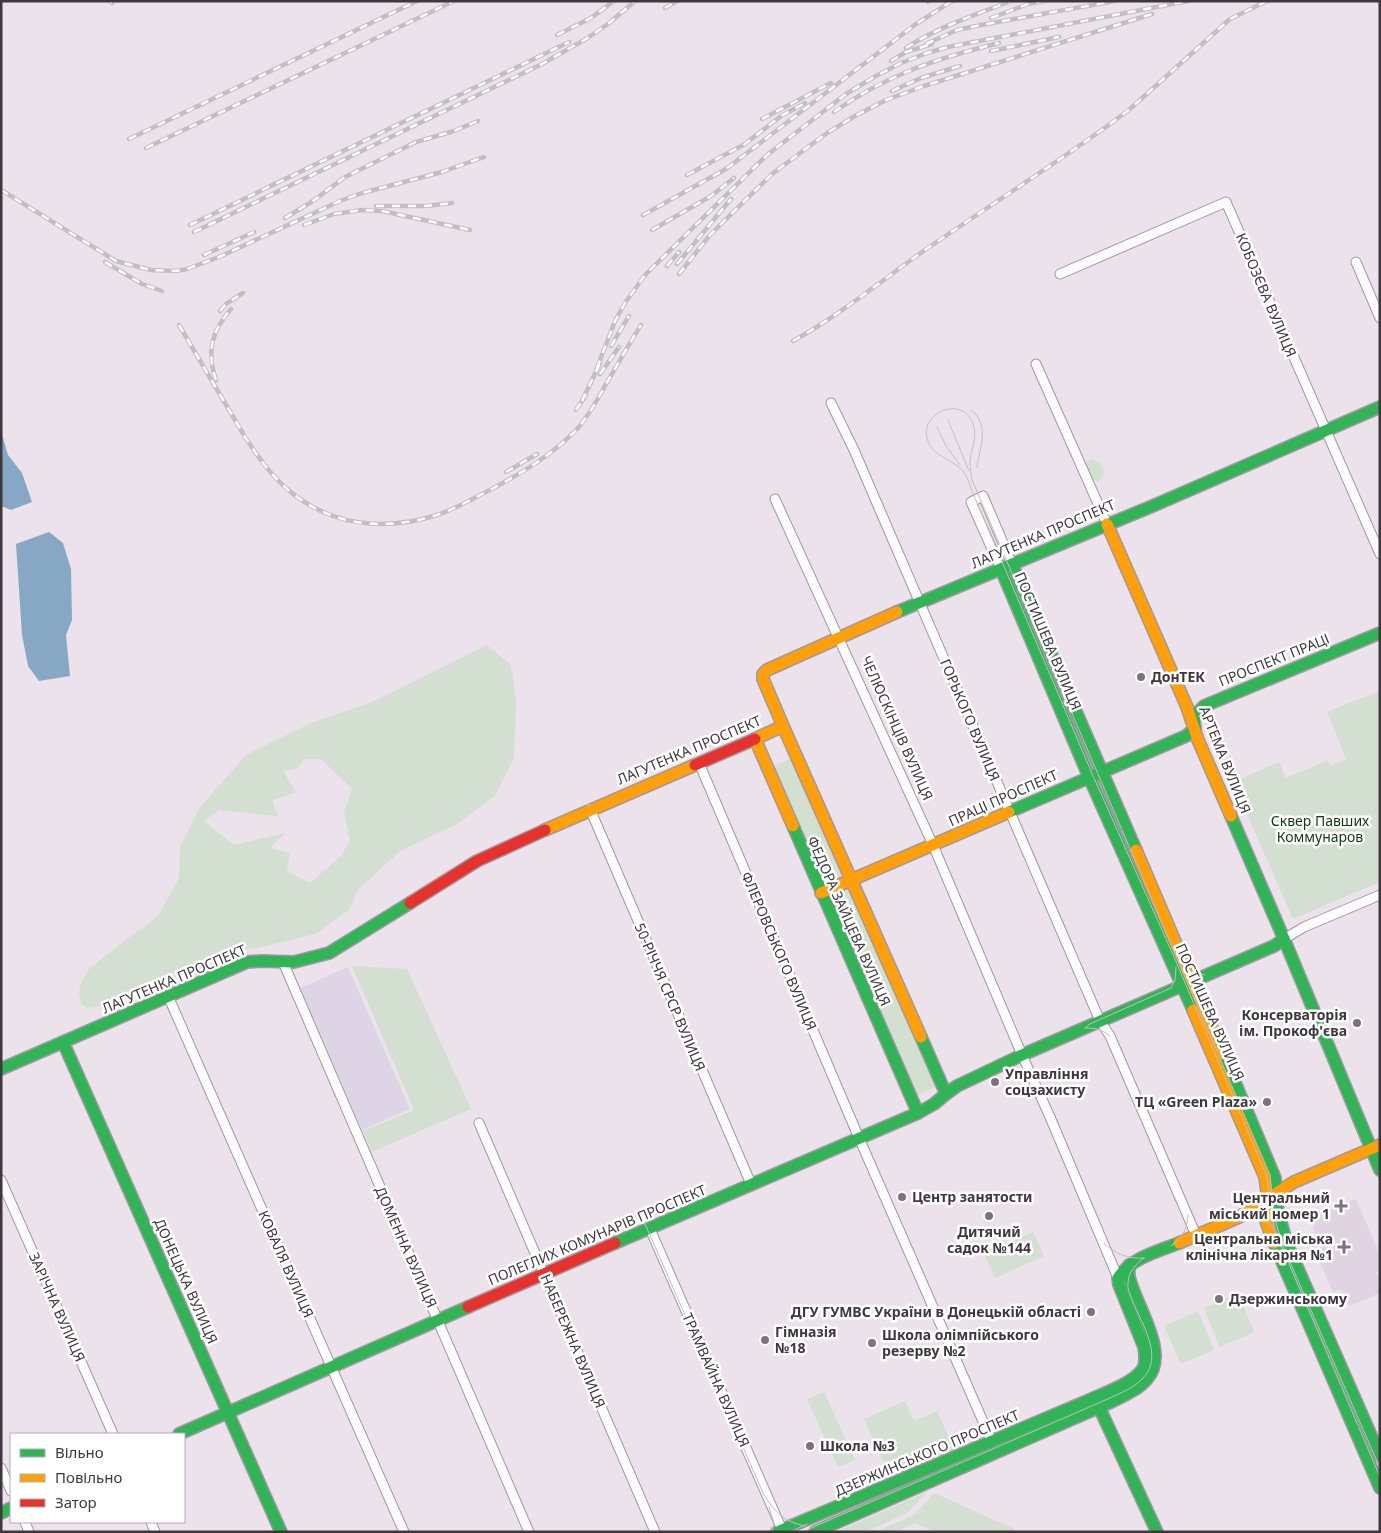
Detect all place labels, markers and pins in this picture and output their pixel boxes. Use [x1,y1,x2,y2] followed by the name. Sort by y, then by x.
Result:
[1151,667,1205,686] place label: ДонТЕК
[1135,671,1147,683] marker: ДонТЕК
[1239,1005,1347,1040] place label: Консерваторія ім. Прокоф'єва
[1351,1017,1363,1029] marker: Консерваторія ім. Прокоф'єва
[1005,1064,1088,1099] place label: Управління соцзахисту
[989,1076,1001,1088] marker: Управління соцзахисту
[1135,1092,1257,1111] place label: ТЦ «Green Plaza»
[1261,1096,1273,1108] marker: ТЦ «Green Plaza»
[912,1187,1033,1206] place label: Центр занятости
[1209,1188,1330,1223] place label: Центральний міський номер 1
[896,1191,908,1203] marker: Центр занятости
[1334,1199,1348,1213] marker: Центральний міський номер 1
[983,1210,995,1222] marker: Дитячий садок №144
[947,1222,1031,1257] place label: Дитячий садок №144
[1185,1229,1333,1264] place label: Центральна міська клінічна лікарня №1
[1337,1240,1351,1254] marker: Центральна міська клінічна лікарня №1
[1229,1289,1347,1308] place label: Дзержинському
[1213,1293,1225,1305] marker: Дзержинському
[791,1302,1081,1321] place label: ДГУ ГУМВС України в Донецькій області
[1085,1306,1097,1318] marker: ДГУ ГУМВС України в Донецькій області
[775,1322,836,1357] place label: Гімназія №18
[882,1325,1039,1360] place label: Школа олімпійського резерву №2
[759,1334,771,1346] marker: Гімназія №18
[866,1337,878,1349] marker: Школа олімпійського резерву №2
[820,1436,895,1455] place label: Школа №3
[804,1440,816,1452] marker: Школа №3

